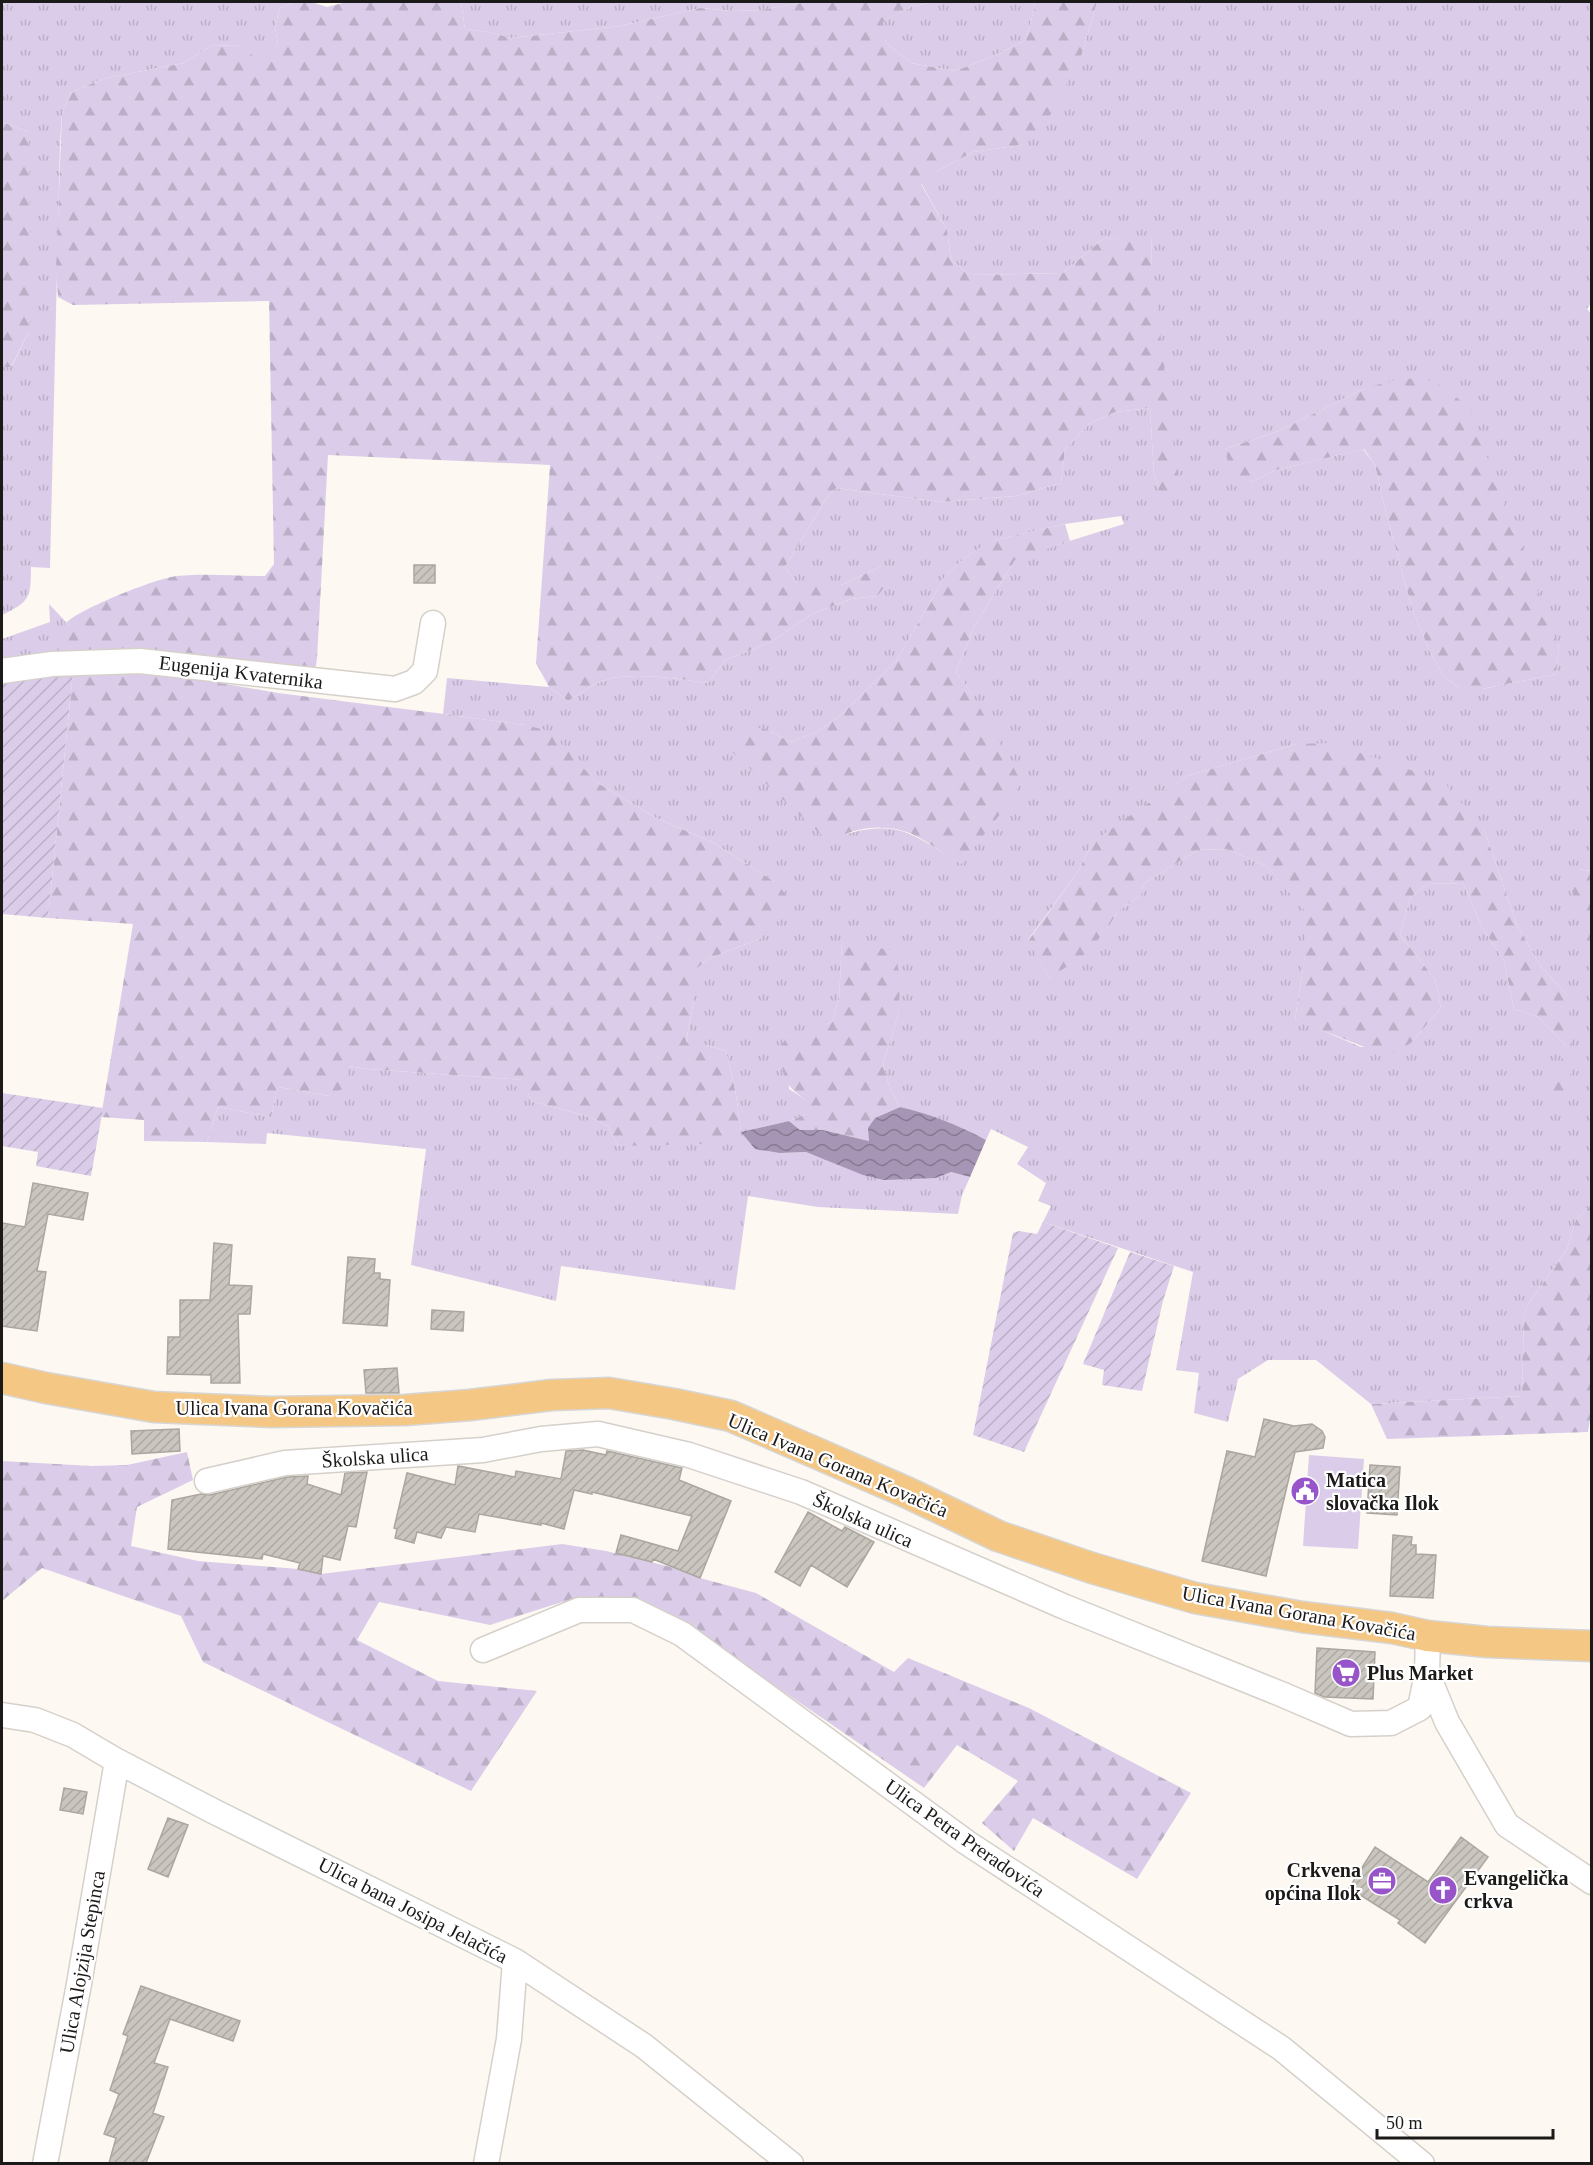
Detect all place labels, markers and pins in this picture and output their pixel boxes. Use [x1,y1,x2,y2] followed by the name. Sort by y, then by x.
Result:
[1326,1469,1440,1514] place label: Matica slovačka Ilok
[1289,1475,1321,1507] public building icon: Matica slovačka Ilok
[1330,1657,1362,1689] supermarket icon: Plus Market
[1367,1662,1473,1684] place label: Plus Market
[1265,1859,1362,1905] place label: Crkvena općina Ilok
[1366,1865,1398,1897] office icon: Crkvena općina Ilok
[1464,1867,1568,1912] place label: Evangelička crkva
[1427,1874,1459,1906] church icon: Evangelička crkva

